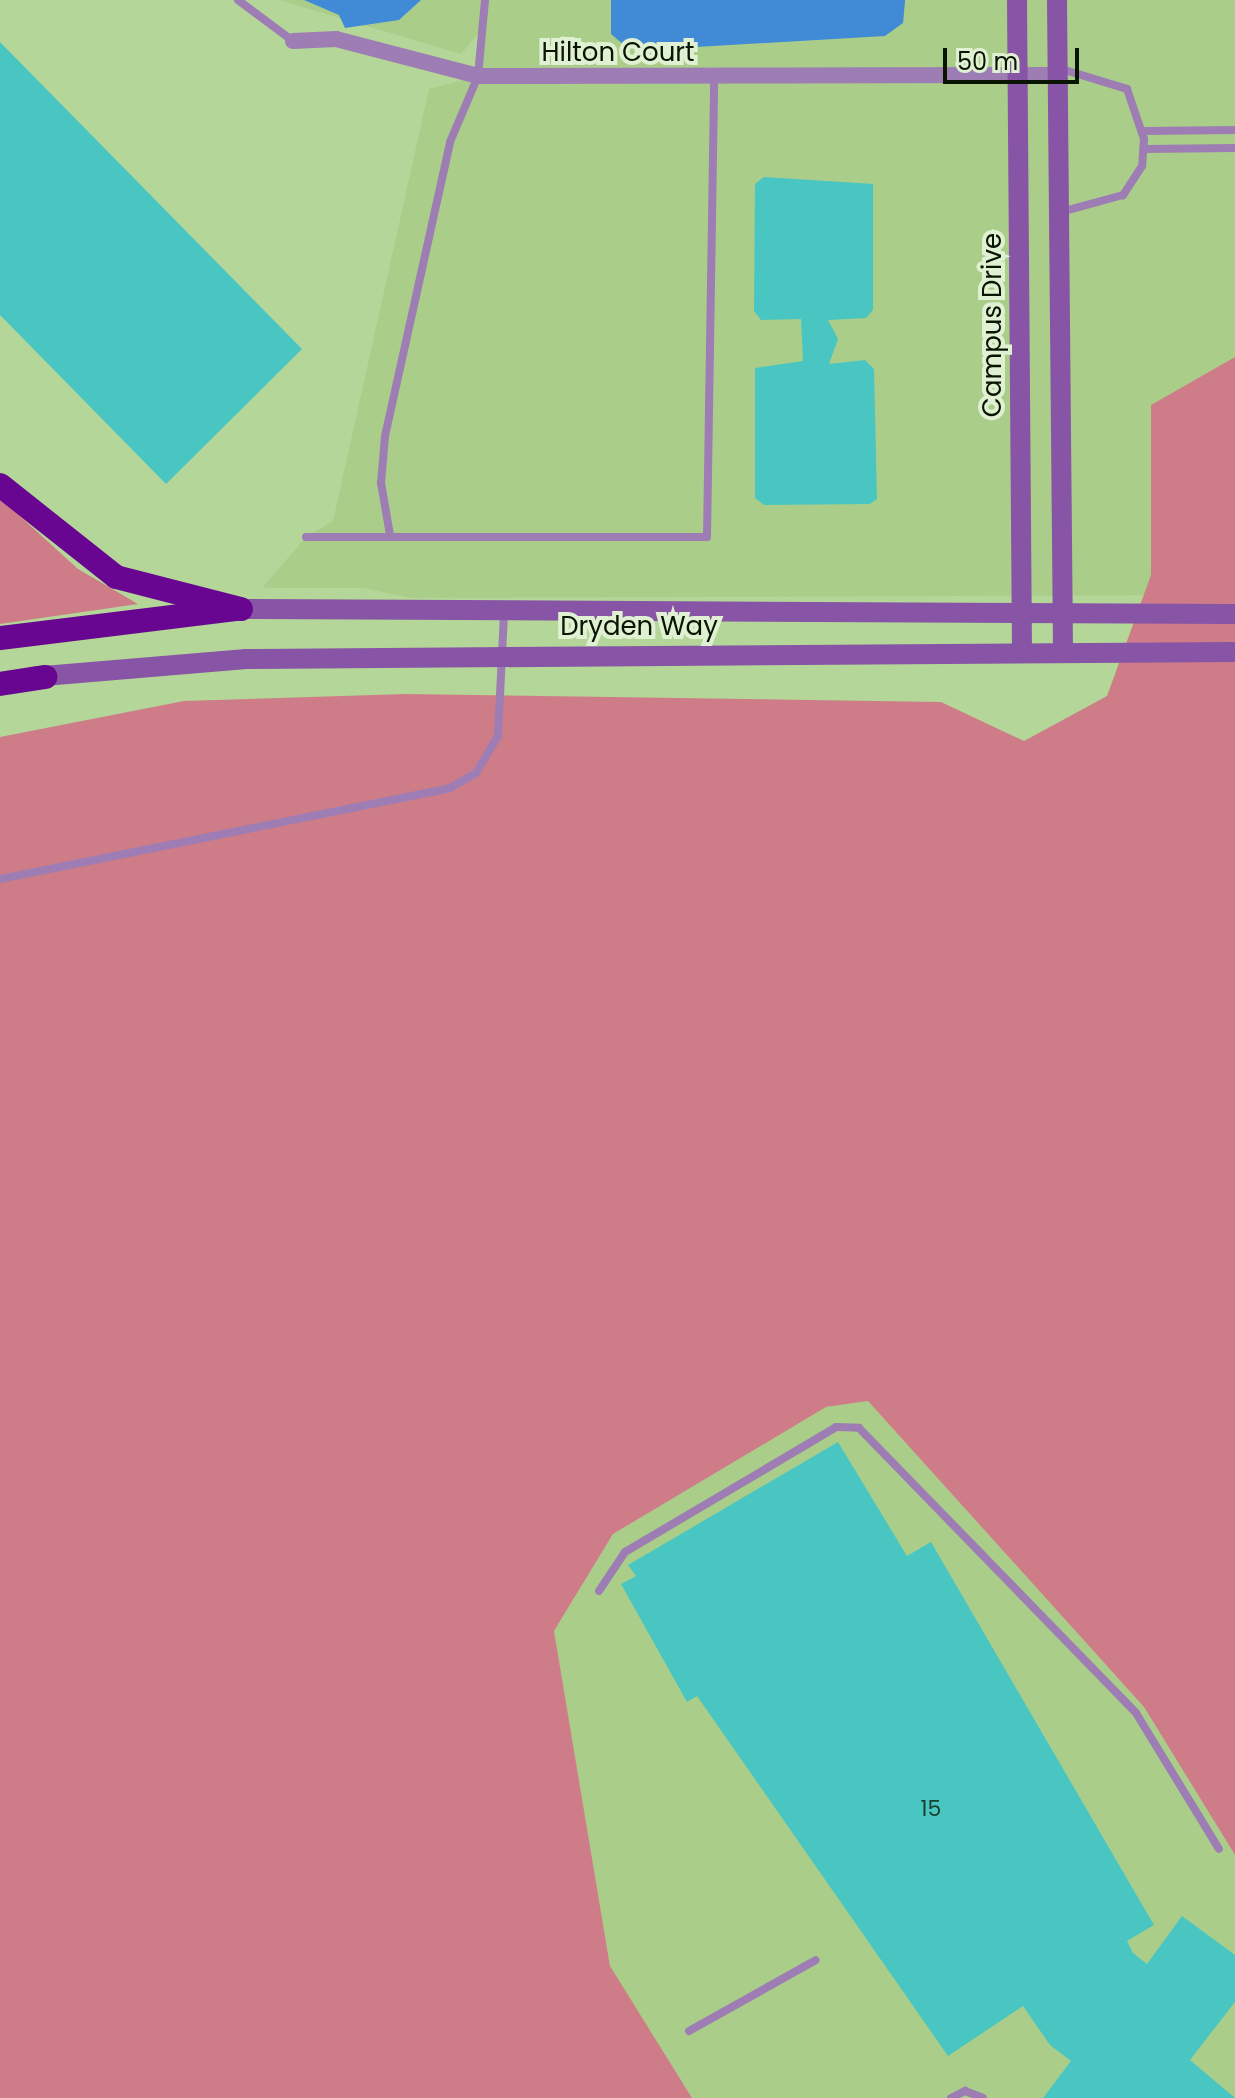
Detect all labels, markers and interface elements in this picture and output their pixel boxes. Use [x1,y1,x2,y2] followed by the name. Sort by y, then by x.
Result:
[947,32,1083,82] scale bar
[542,37,694,69] street label: Hilton Court
[957,45,1018,78] text: 50 m
[977,233,1009,417] street label: Campus Drive
[560,611,718,643] street label: Dryden Way
[921,1796,941,1822] house number: 15

